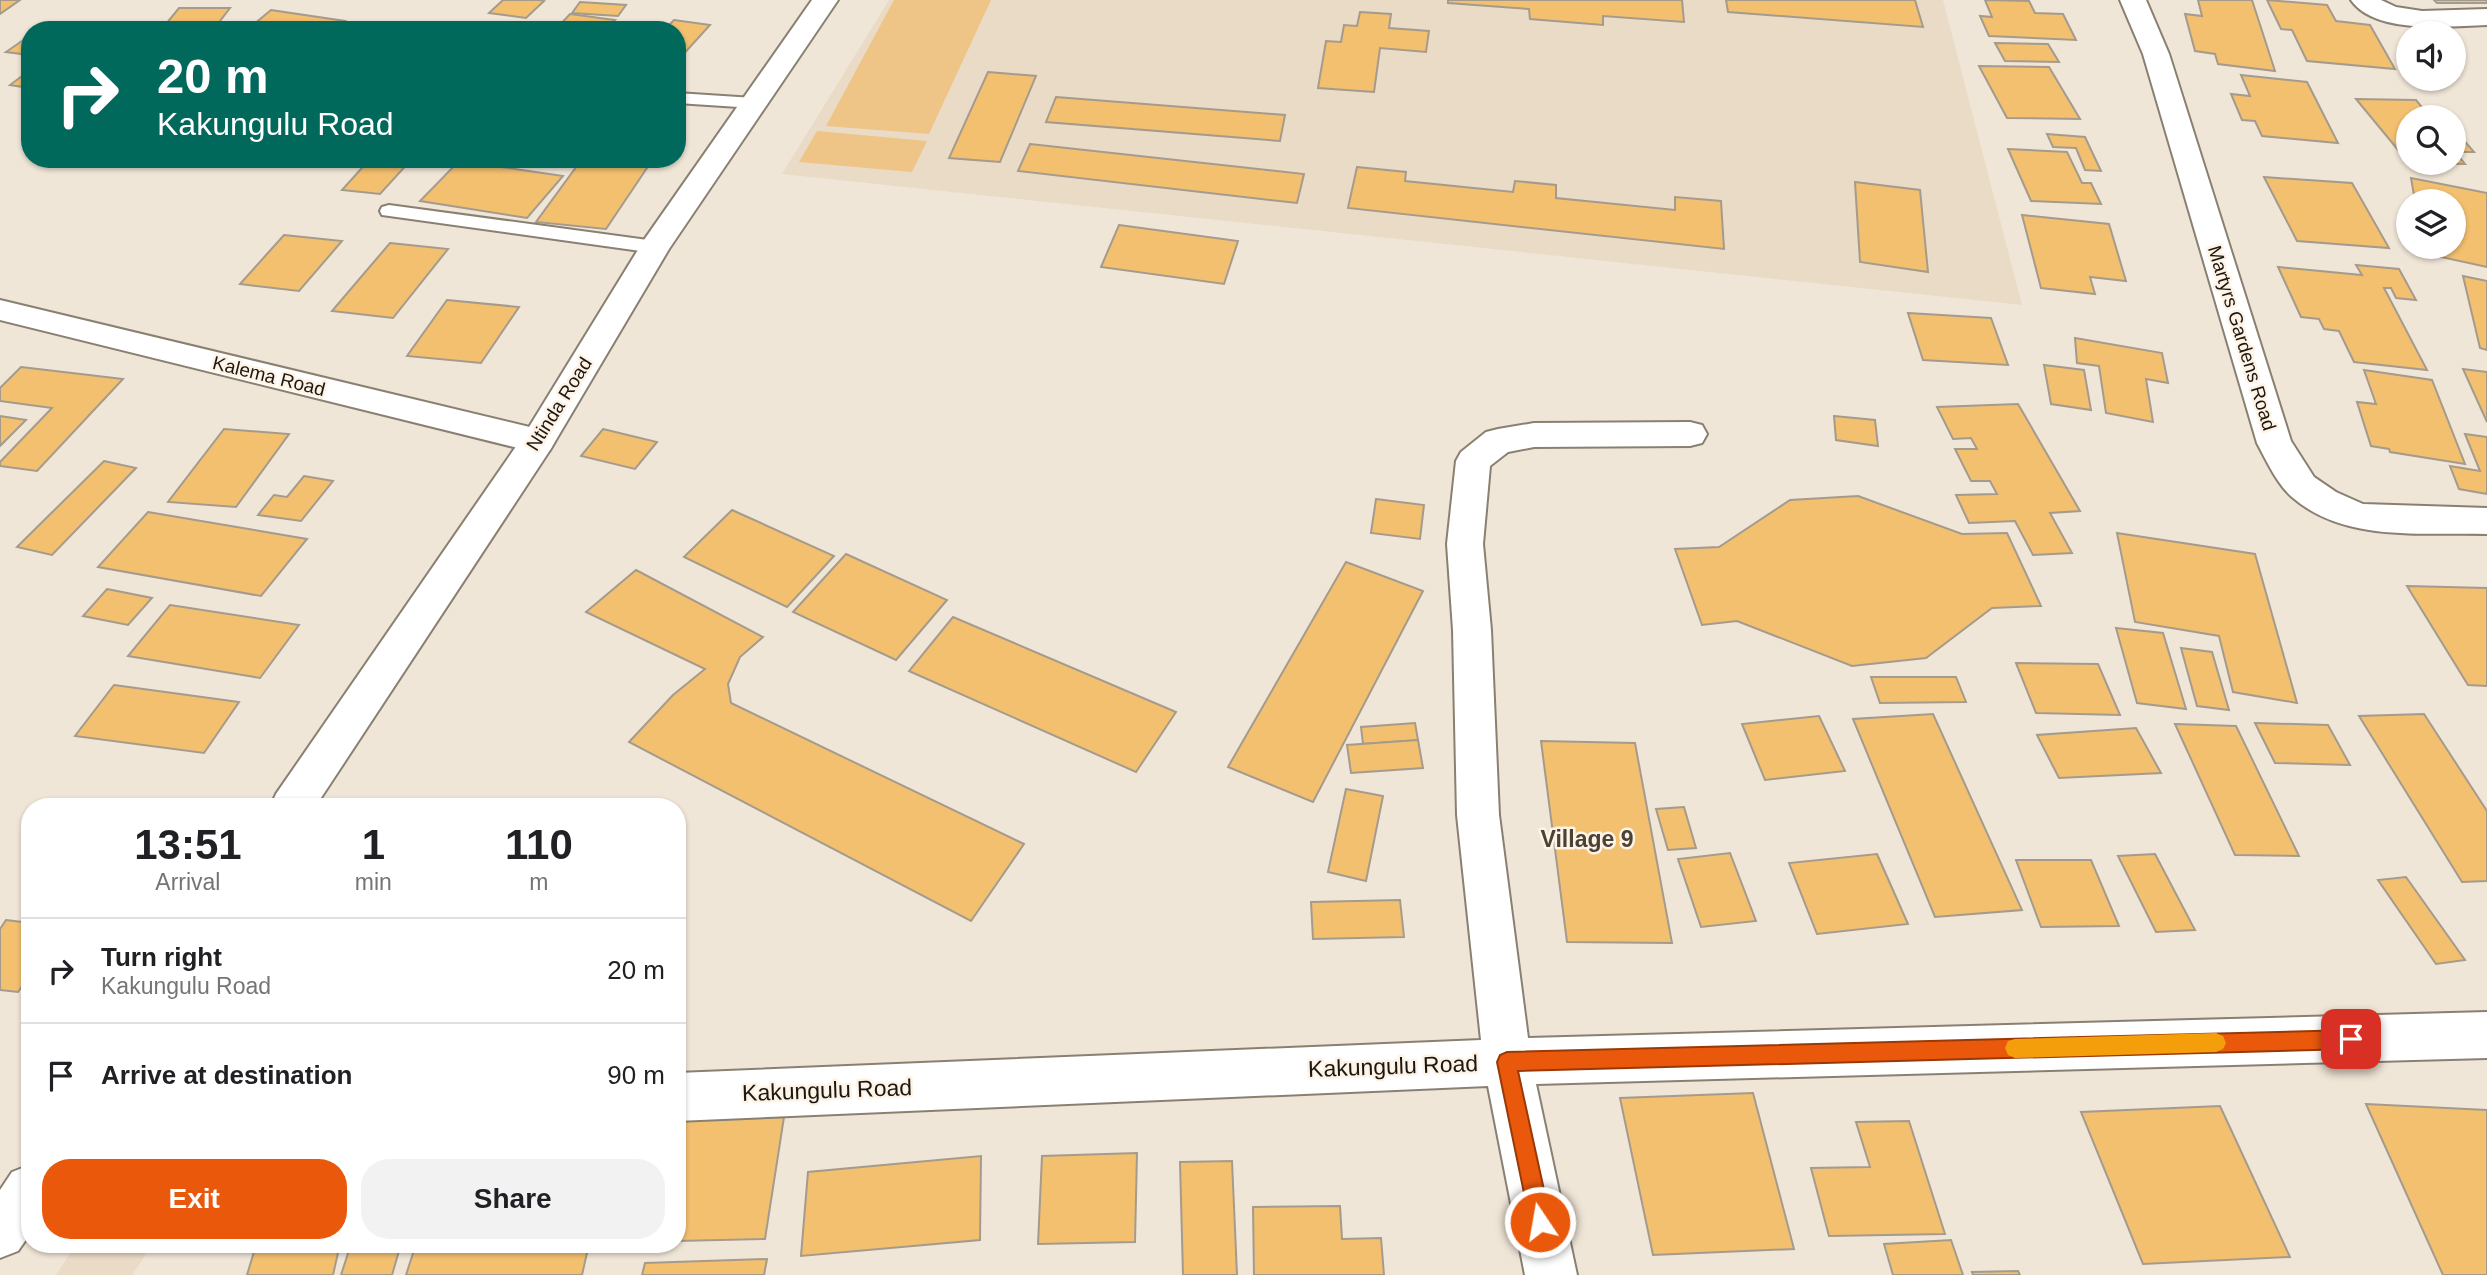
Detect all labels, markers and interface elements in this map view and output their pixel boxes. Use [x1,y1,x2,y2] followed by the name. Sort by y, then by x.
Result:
[2396,21,2466,259] map controls
[2396,21,2466,91] button: sound
[42,49,133,140] icon: right
[157,49,269,103] text: 20 m
[2396,105,2466,175] button: search
[157,106,394,142] text: Kakungulu Road
[2396,189,2466,259] button: layers
[2204,243,2280,433] street label: Martyrs Gardens Road
[211,352,327,400] street label: Kalema Road
[522,354,596,454] street label: Ntinda Road
[134,821,242,868] text: 13:51
[362,821,385,868] text: 1
[505,821,573,868] text: 110
[1541,826,1633,852] district label: Village 9
[155,869,220,895] text: Arrival
[355,869,392,895] text: min
[529,869,549,895] text: m
[101,942,222,972] text: Turn right
[42,952,80,990] icon: right
[607,955,665,985] text: 20 m
[101,973,271,999] text: Kakungulu Road
[2321,1009,2381,1069] pin
[2332,1020,2370,1058] icon: arrive
[1308,1050,1478,1082] street label: Kakungulu Road
[42,1057,80,1095] icon: arrive
[101,1060,352,1090] text: Arrive at destination
[607,1060,665,1090] text: 90 m
[742,1074,912,1106] street label: Kakungulu Road
[42,1159,347,1239] button: Exit
[361,1159,665,1239] button: Share
[1503,1185,1577,1259] position arrow

